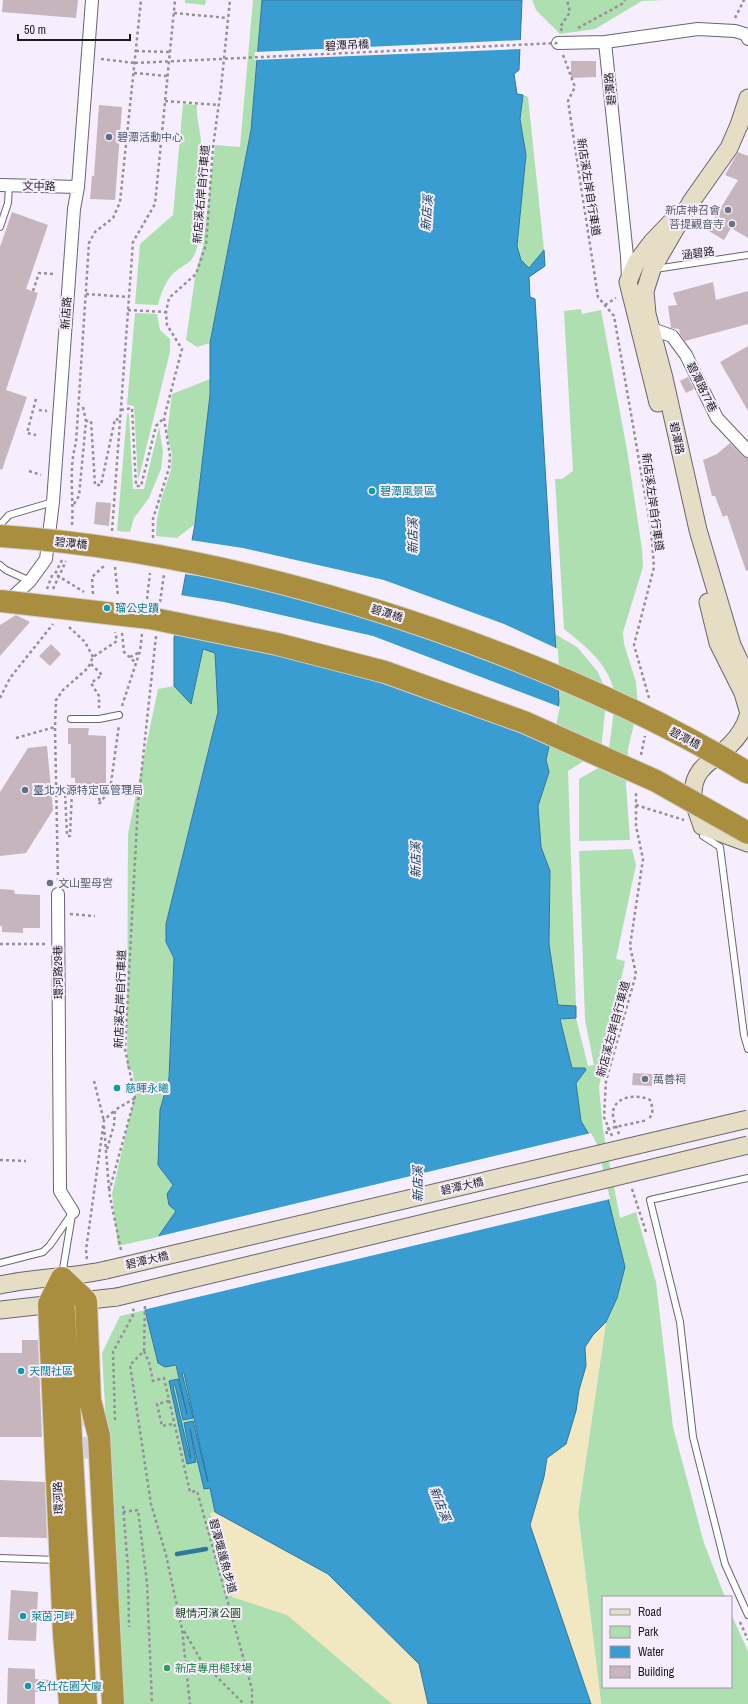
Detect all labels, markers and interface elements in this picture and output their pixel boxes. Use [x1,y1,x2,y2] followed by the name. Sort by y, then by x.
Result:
[18,16,130,42] scale bar
[24,22,46,38] text: 50 m
[325,37,369,53] street label: 碧潭吊橋
[601,72,619,106] street label: 碧潭路
[117,130,183,144] place label: 碧潭活動中心
[104,132,114,142] marker: 碧潭活動中心
[574,137,604,237] street label: 新店溪左岸自行車道
[190,144,212,244] street label: 新店溪右岸自行車道
[22,179,56,193] street label: 文中路
[418,192,436,232] water label: 新店溪
[665,203,720,217] place label: 新店神召會
[723,205,733,215] marker: 新店神召會
[669,217,724,231] place label: 菩提觀音寺
[727,219,737,229] marker: 菩提觀音寺
[681,244,715,262] street label: 涵碧路
[58,296,74,330] street label: 新店路
[684,360,720,414] street label: 碧潭路77巷
[667,420,687,456] street label: 碧潭路
[639,452,667,552] street label: 新店溪左岸自行車道
[380,484,435,498] place label: 碧潭風景區
[367,486,377,496] marker: 碧潭風景區
[405,516,421,554] water label: 新店溪
[54,534,88,552] street label: 碧潭橋
[115,601,159,615] place label: 瑠公史蹟
[369,601,405,625] street label: 碧潭橋
[102,603,112,613] marker: 瑠公史蹟
[667,724,703,752] street label: 碧潭橋
[33,783,143,797] place label: 臺北水源特定區管理局
[20,785,30,795] marker: 臺北水源特定區管理局
[408,840,424,878] water label: 新店溪
[58,876,113,890] place label: 文山聖母宮
[45,878,55,888] marker: 文山聖母宮
[51,945,65,999] street label: 環河路29巷
[111,949,129,1049] street label: 新店溪右岸自行車道
[593,979,633,1079] street label: 新店溪左岸自行車道
[653,1072,686,1086] place label: 萬善祠
[640,1074,650,1084] marker: 萬善祠
[125,1081,169,1095] place label: 慈暉永曦
[112,1083,122,1093] marker: 慈暉永曦
[410,1164,426,1202] water label: 新店溪
[439,1174,485,1198] street label: 碧潭大橋
[124,1248,170,1272] street label: 碧潭大橋
[29,1364,73,1378] place label: 天闊社區
[16,1366,26,1376] marker: 天闊社區
[50,1481,66,1515] street label: 環河路
[426,1484,455,1526] water label: 新店溪
[206,1517,240,1595] street label: 碧潭堰護魚步道
[602,1596,732,1688] legend
[638,1604,662,1620] text: Road
[175,1606,241,1620] park label: 親情河濱公園
[31,1609,75,1623] place label: 萊茵河畔
[18,1611,28,1621] marker: 萊茵河畔
[638,1624,658,1640] text: Park
[638,1644,665,1660] text: Water
[175,1661,252,1675] place label: 新店專用槌球場
[162,1663,172,1673] marker: 新店專用槌球場
[638,1664,675,1680] text: Building
[36,1679,102,1693] place label: 名仕花園大廈
[23,1681,33,1691] marker: 名仕花園大廈

